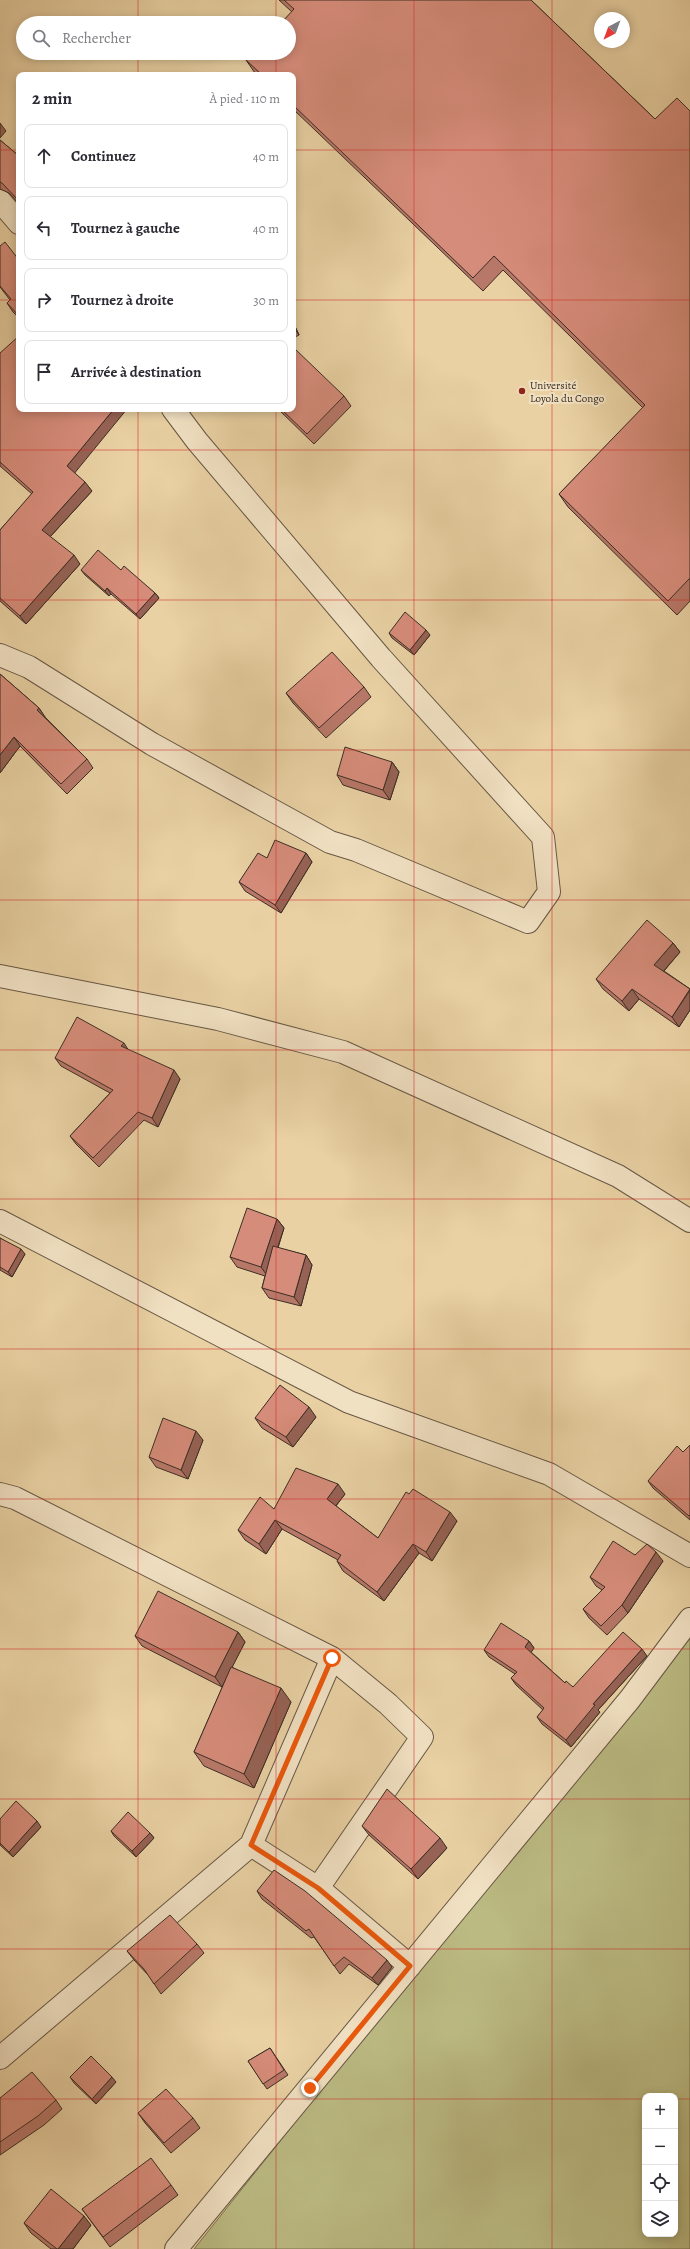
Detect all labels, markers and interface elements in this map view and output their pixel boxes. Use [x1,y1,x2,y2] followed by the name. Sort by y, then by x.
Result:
[594,12,630,48] north arrow
[16,16,296,60] search box
[30,27,52,49] icon: search
[62,28,131,48] text: Rechercher
[32,87,72,110] text: 2 min
[210,90,280,107] text: À pied · 110 m
[33,145,55,167] icon: ahead
[71,146,136,166] text: Continuez
[253,148,279,165] text: 40 m
[33,217,55,239] icon: left
[71,218,180,238] text: Tournez à gauche
[253,220,279,237] text: 40 m
[33,289,55,311] icon: right
[71,290,174,310] text: Tournez à droite
[253,292,279,309] text: 30 m
[33,361,55,383] icon: arrive
[71,362,202,382] text: Arrivée à destination
[530,378,605,406] place label: Université Loyola du Congo
[517,386,527,396] marker: Université Loyola du Congo
[323,1649,341,1667] route start
[301,2079,319,2097] route end
[642,2093,678,2237] map controls
[642,2093,678,2129] button: +
[642,2129,678,2165] button: −
[642,2165,678,2201] button: locate
[642,2201,678,2237] button: layers

